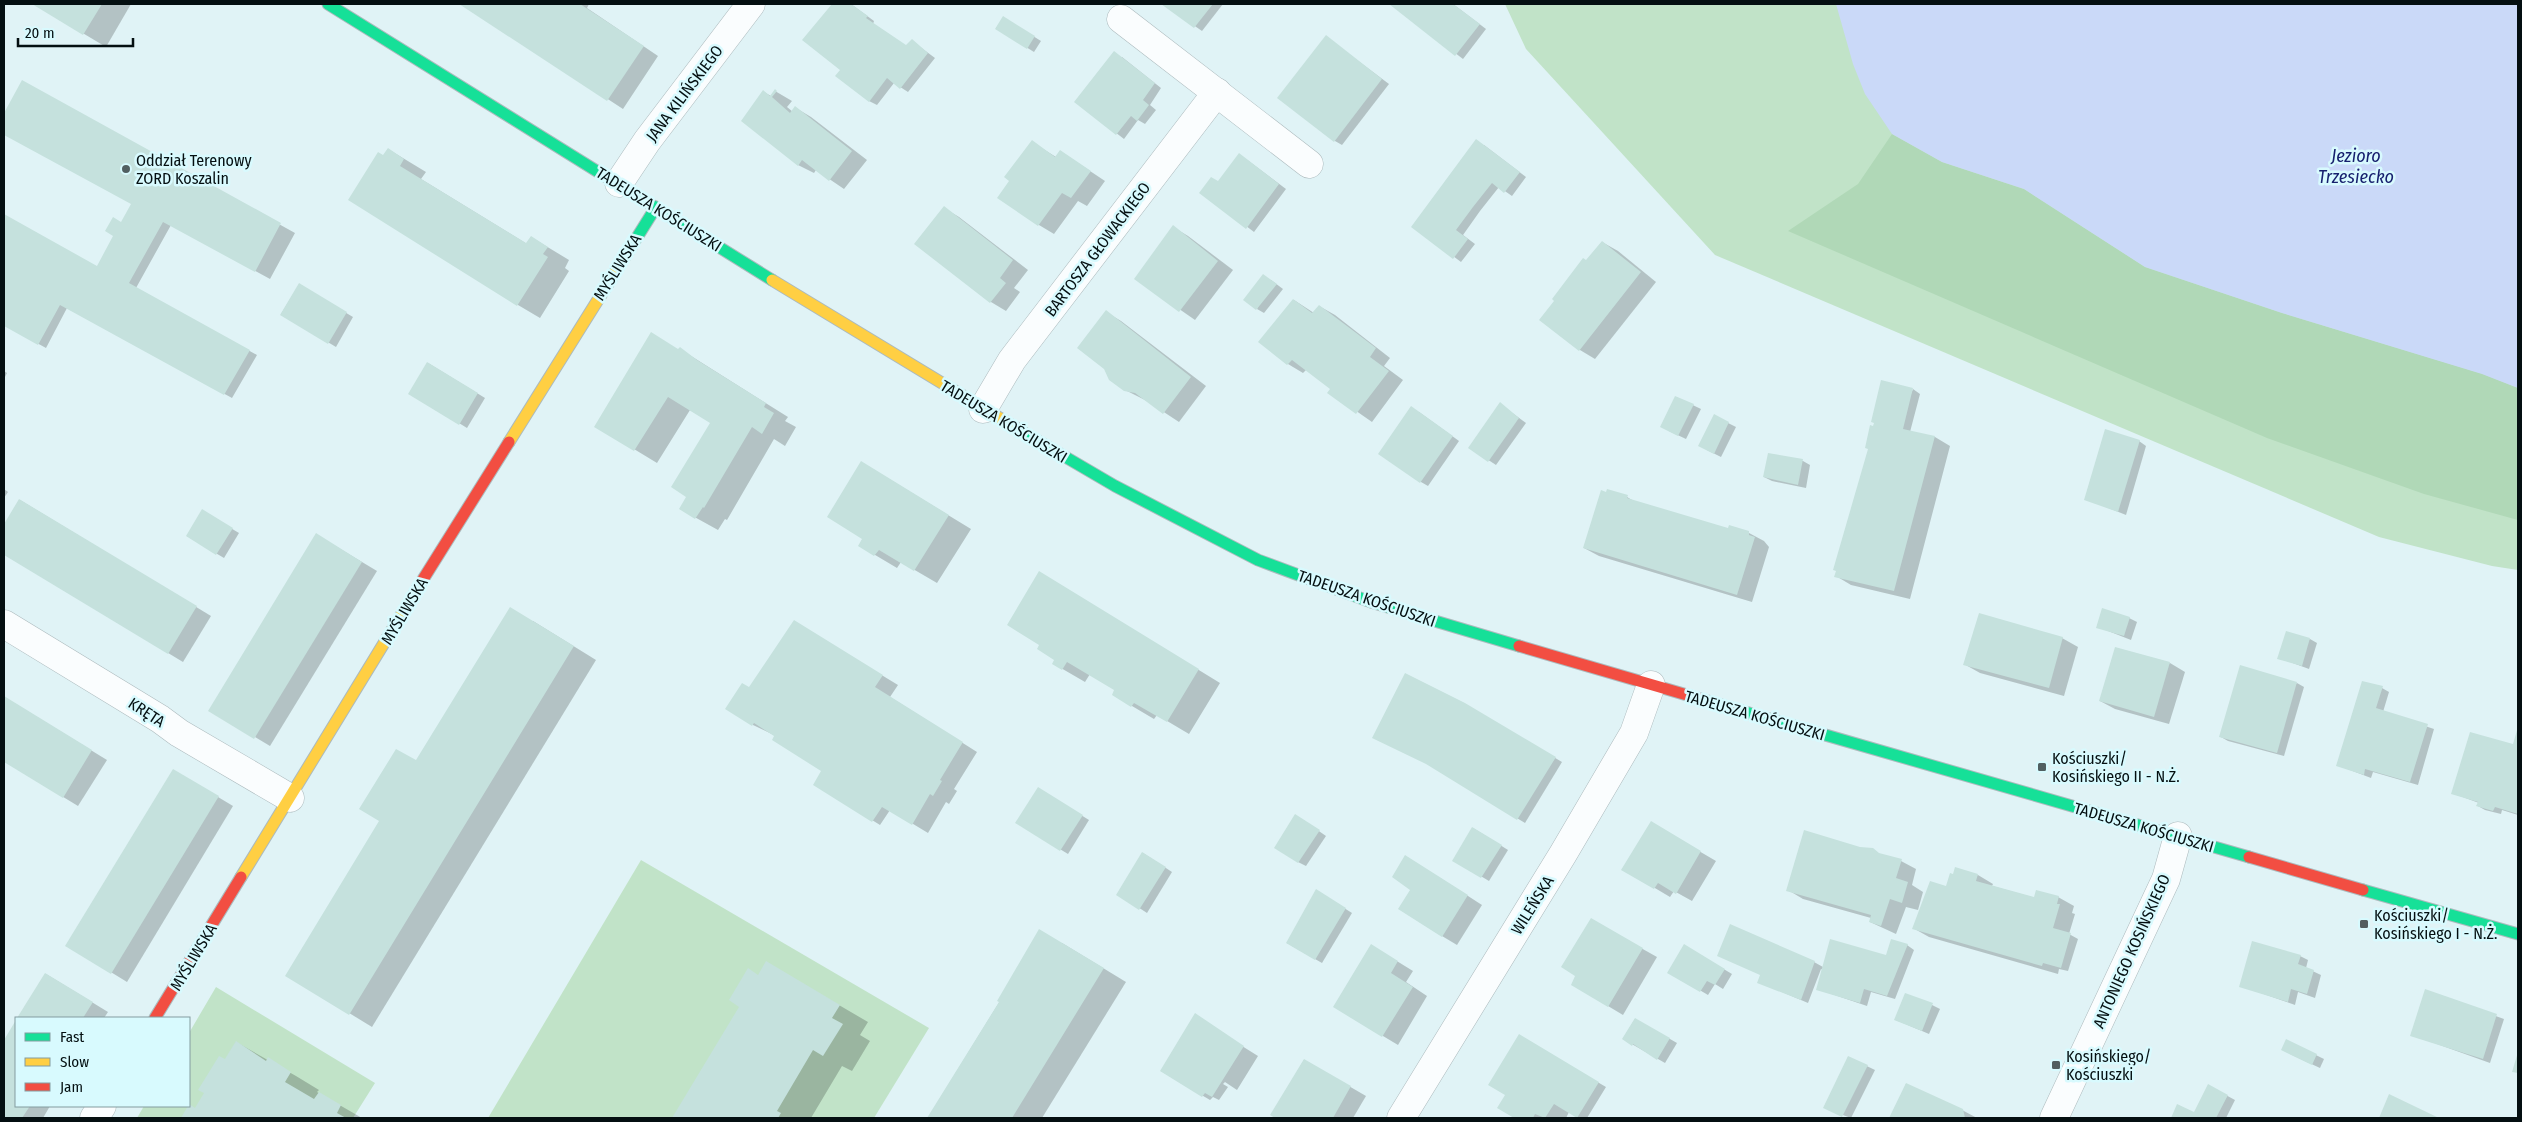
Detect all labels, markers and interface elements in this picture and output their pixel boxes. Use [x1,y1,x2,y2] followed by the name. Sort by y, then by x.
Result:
[18,15,132,47] scale bar
[25,24,55,42] text: 20 m
[642,41,727,145] street label: JANA KILIŃSKIEGO
[2318,145,2394,188] water label: Jezioro Trzesiecko
[136,151,252,188] place label: Oddział Terenowy ZORD Koszalin
[120,163,132,175] marker: Oddział Terenowy ZORD Koszalin
[593,163,725,256] street label: TADEUSZA KOŚCIUSZKI
[1041,178,1154,320] street label: BARTOSZA GŁOWACKIEGO
[590,230,646,304] street label: MYŚLIWSKA
[937,376,1070,467] street label: TADEUSZA KOŚCIUSZKI
[1296,566,1438,631] street label: TADEUSZA KOŚCIUSZKI
[377,574,432,648] street label: MYŚLIWSKA
[1683,686,1827,744] street label: TADEUSZA KOŚCIUSZKI
[125,694,169,732] street label: KRĘTA
[2052,749,2180,786] place label: Kościuszki/ Kosińskiego II - N.Ż.
[2036,761,2048,773] marker: Kościuszki/ Kosińskiego II - N.Ż.
[2072,798,2216,856] street label: TADEUSZA KOŚCIUSZKI
[2089,871,2174,1031] street label: ANTONIEGO KOSIŃSKIEGO
[1507,872,1558,938] street label: WILEŃSKA
[2374,906,2497,943] place label: Kościuszki/ Kosińskiego I - N.Ż.
[2358,918,2370,930] marker: Kościuszki/ Kosińskiego I - N.Ż.
[166,920,221,994] street label: MYŚLIWSKA
[15,1017,190,1107] legend
[60,1028,84,1046] text: Fast
[2066,1047,2151,1084] place label: Kosińskiego/ Kościuszki
[60,1053,89,1071] text: Slow
[2050,1059,2062,1071] marker: Kosińskiego/ Kościuszki
[60,1078,83,1096] text: Jam

